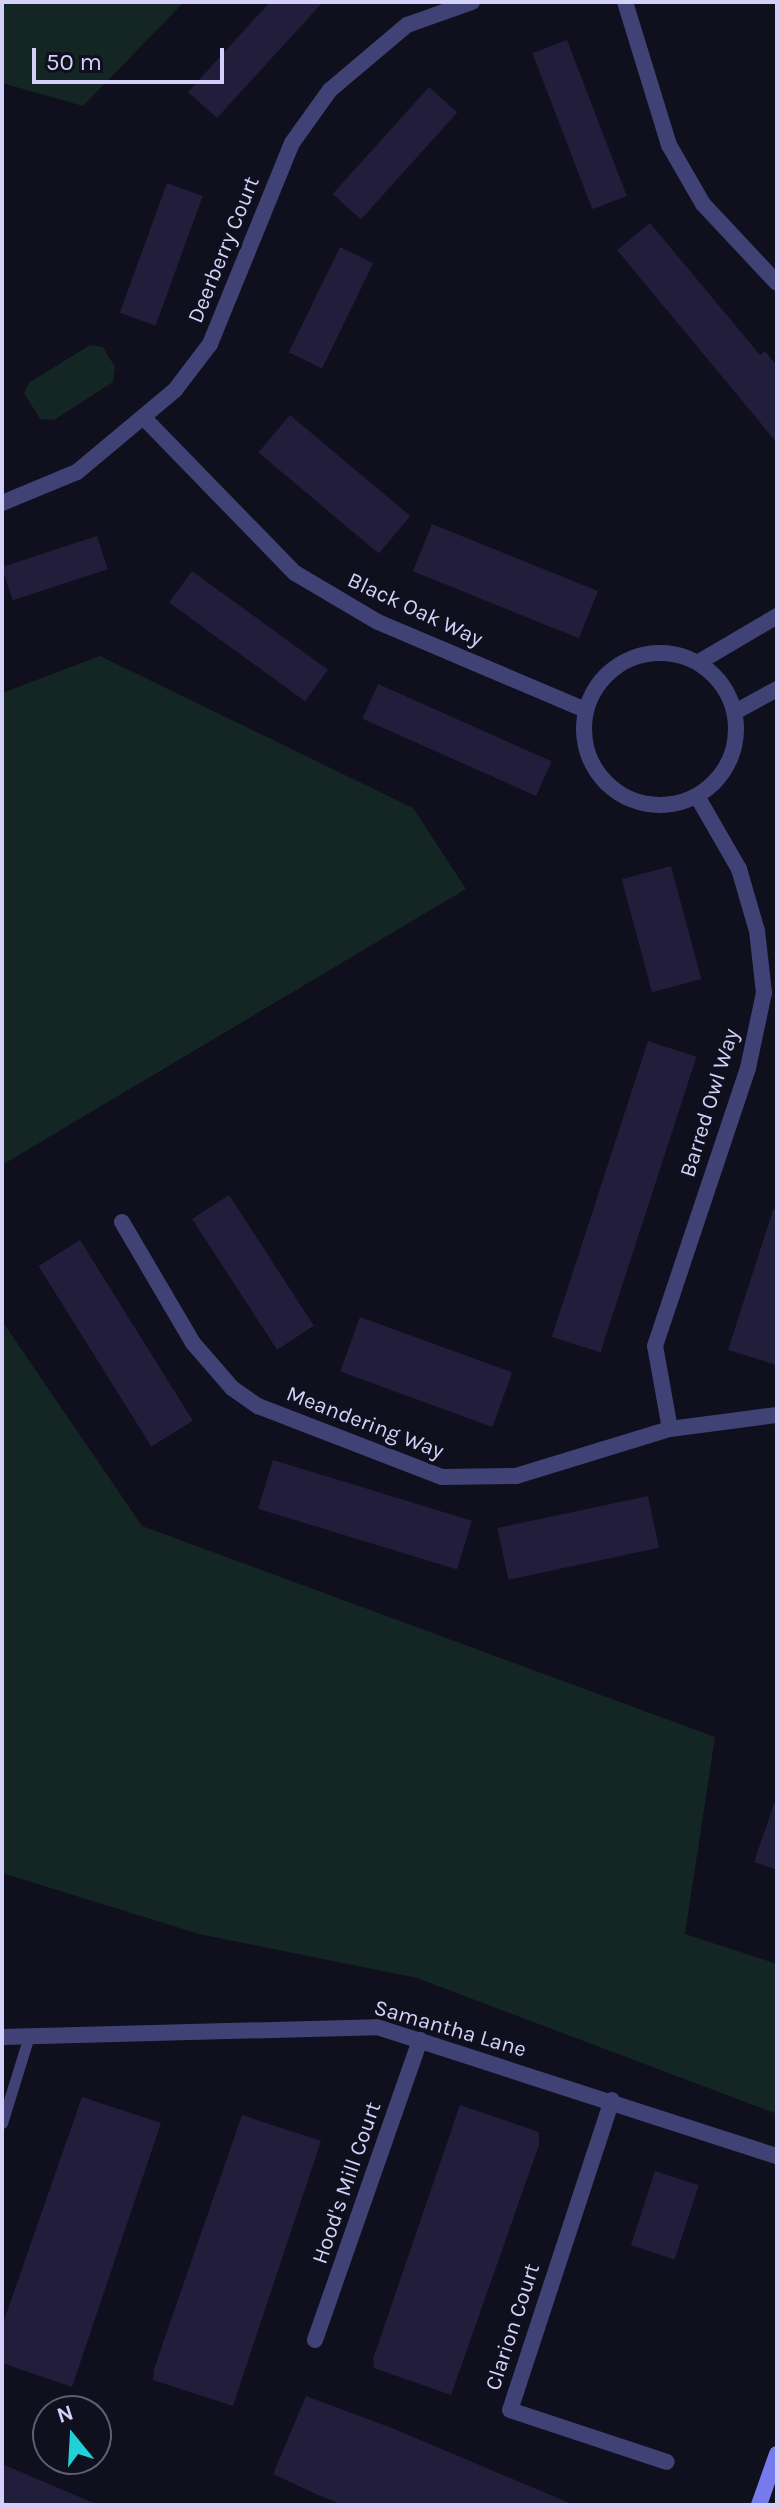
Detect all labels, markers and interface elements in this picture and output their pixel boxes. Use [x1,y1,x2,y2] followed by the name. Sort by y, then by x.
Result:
[36,32,228,82] scale bar
[46,48,102,76] text: 50 m
[183,173,265,327] street label: Deerberry Court
[343,567,487,653] street label: Black Oak Way
[675,1025,745,1181] street label: Barred Owl Way
[283,1381,447,1465] street label: Meandering Way
[371,1995,529,2063] street label: Samantha Lane
[307,2099,387,2267] street label: Hood's Mill Court
[480,2260,546,2394] street label: Clarion Court
[32,2395,112,2475] north arrow
[54,2399,77,2429] text: N

